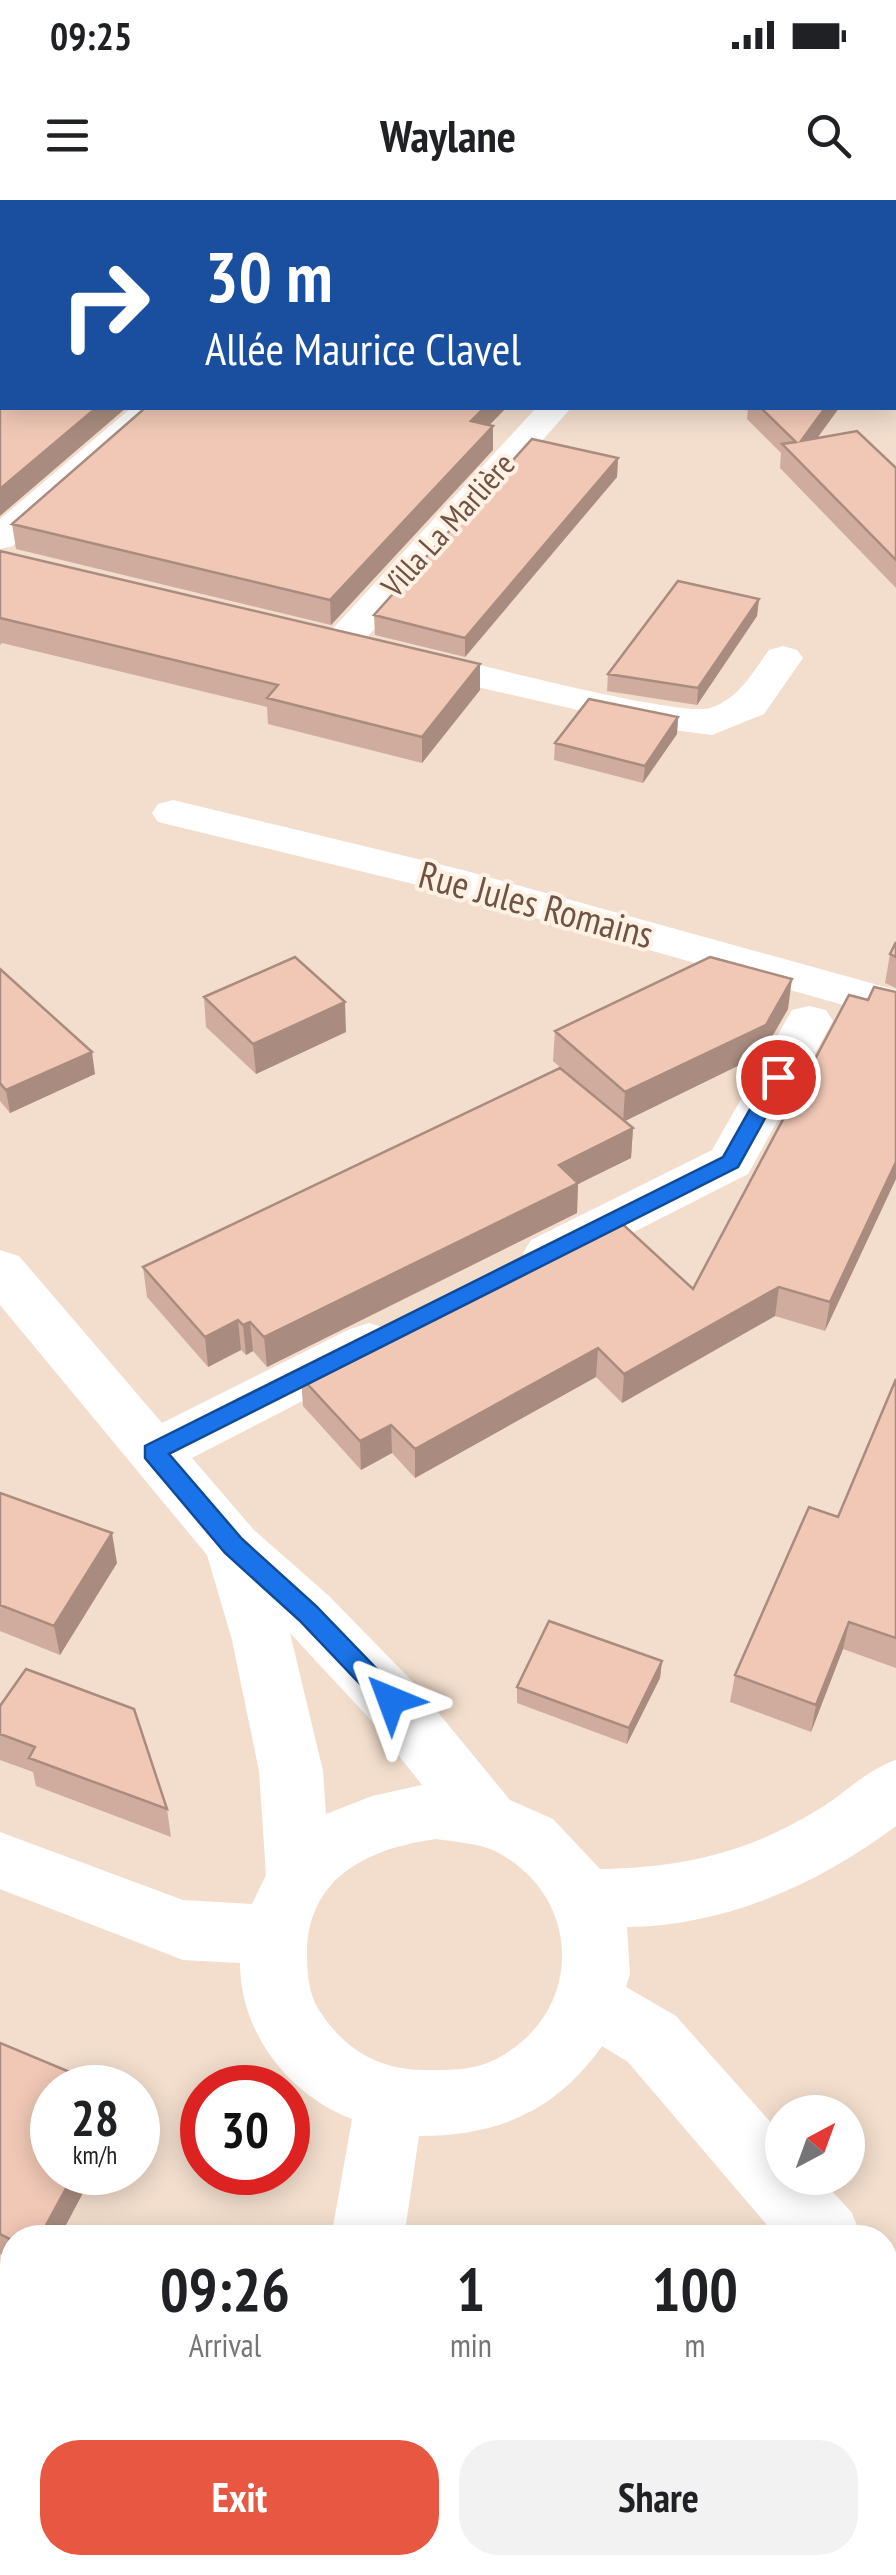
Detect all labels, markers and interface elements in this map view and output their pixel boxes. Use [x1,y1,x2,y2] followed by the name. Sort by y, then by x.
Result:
[50,11,132,60] text: 09:25
[380,106,516,164] text: Waylane
[40,108,95,163] icon: menu
[801,108,856,163] icon: search
[205,231,333,321] text: 30 m
[40,240,170,370] icon: right
[205,319,521,377] text: Allée Maurice Clavel
[371,443,523,606] street label: Villa La Marlière
[414,849,659,958] street label: Rue Jules Romains
[736,1035,821,1120] pin
[751,1050,806,1105] icon: arrive
[339,1648,443,1752] position arrow
[180,2065,310,2195] speed limit sign: 30
[71,2085,119,2150] text: 28
[765,2095,865,2195] north arrow
[765,2095,865,2195] map controls
[73,2139,117,2171] text: km/h
[160,2250,290,2328] text: 09:26
[457,2250,485,2328] text: 1
[652,2250,738,2328] text: 100
[189,2324,261,2366] text: Arrival
[450,2324,492,2366] text: min
[684,2324,705,2366] text: m
[40,2440,439,2555] button: Exit
[459,2440,858,2555] button: Share

